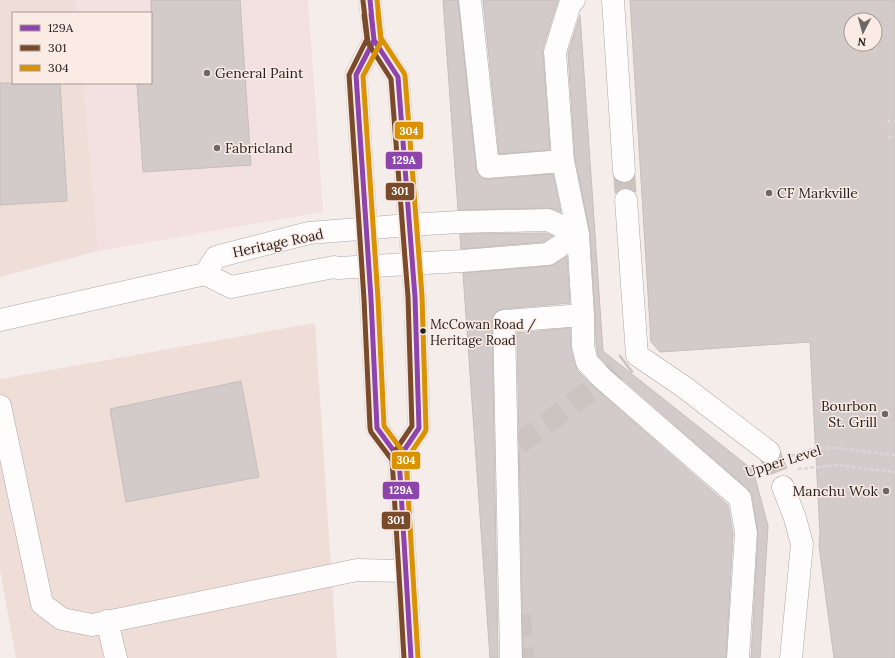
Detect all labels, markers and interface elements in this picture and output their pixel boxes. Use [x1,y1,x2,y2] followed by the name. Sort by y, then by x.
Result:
[12,12,152,84] legend
[843,12,883,52] north arrow
[48,20,74,35] text: 129A
[857,34,867,49] text: N
[48,40,67,55] text: 301
[48,60,69,75] text: 304
[215,64,304,82] place label: General Paint
[202,68,212,78] marker: General Paint
[394,121,424,140] line badge: 304
[399,124,419,138] text: 304
[225,139,293,157] place label: Fabricland
[212,143,222,153] marker: Fabricland
[385,151,423,170] line badge: 129A
[392,153,417,167] text: 129A
[385,182,415,201] line badge: 301
[391,184,409,198] text: 301
[777,184,858,202] place label: CF Markville
[764,188,774,198] marker: CF Markville
[231,225,325,261] street label: Heritage Road
[430,316,536,349] place label: McCowan Road / Heritage Road
[418,326,428,336] marker: McCowan Road / Heritage Road
[821,397,877,431] place label: Bourbon St. Grill
[880,409,890,419] marker: Bourbon St. Grill
[743,441,823,481] street label: Upper Level
[391,451,421,470] line badge: 304
[396,453,416,467] text: 304
[382,481,420,500] line badge: 129A
[792,482,878,500] place label: Manchu Wok
[389,483,414,497] text: 129A
[881,486,891,496] marker: Manchu Wok
[381,511,411,530] line badge: 301
[387,513,405,527] text: 301

